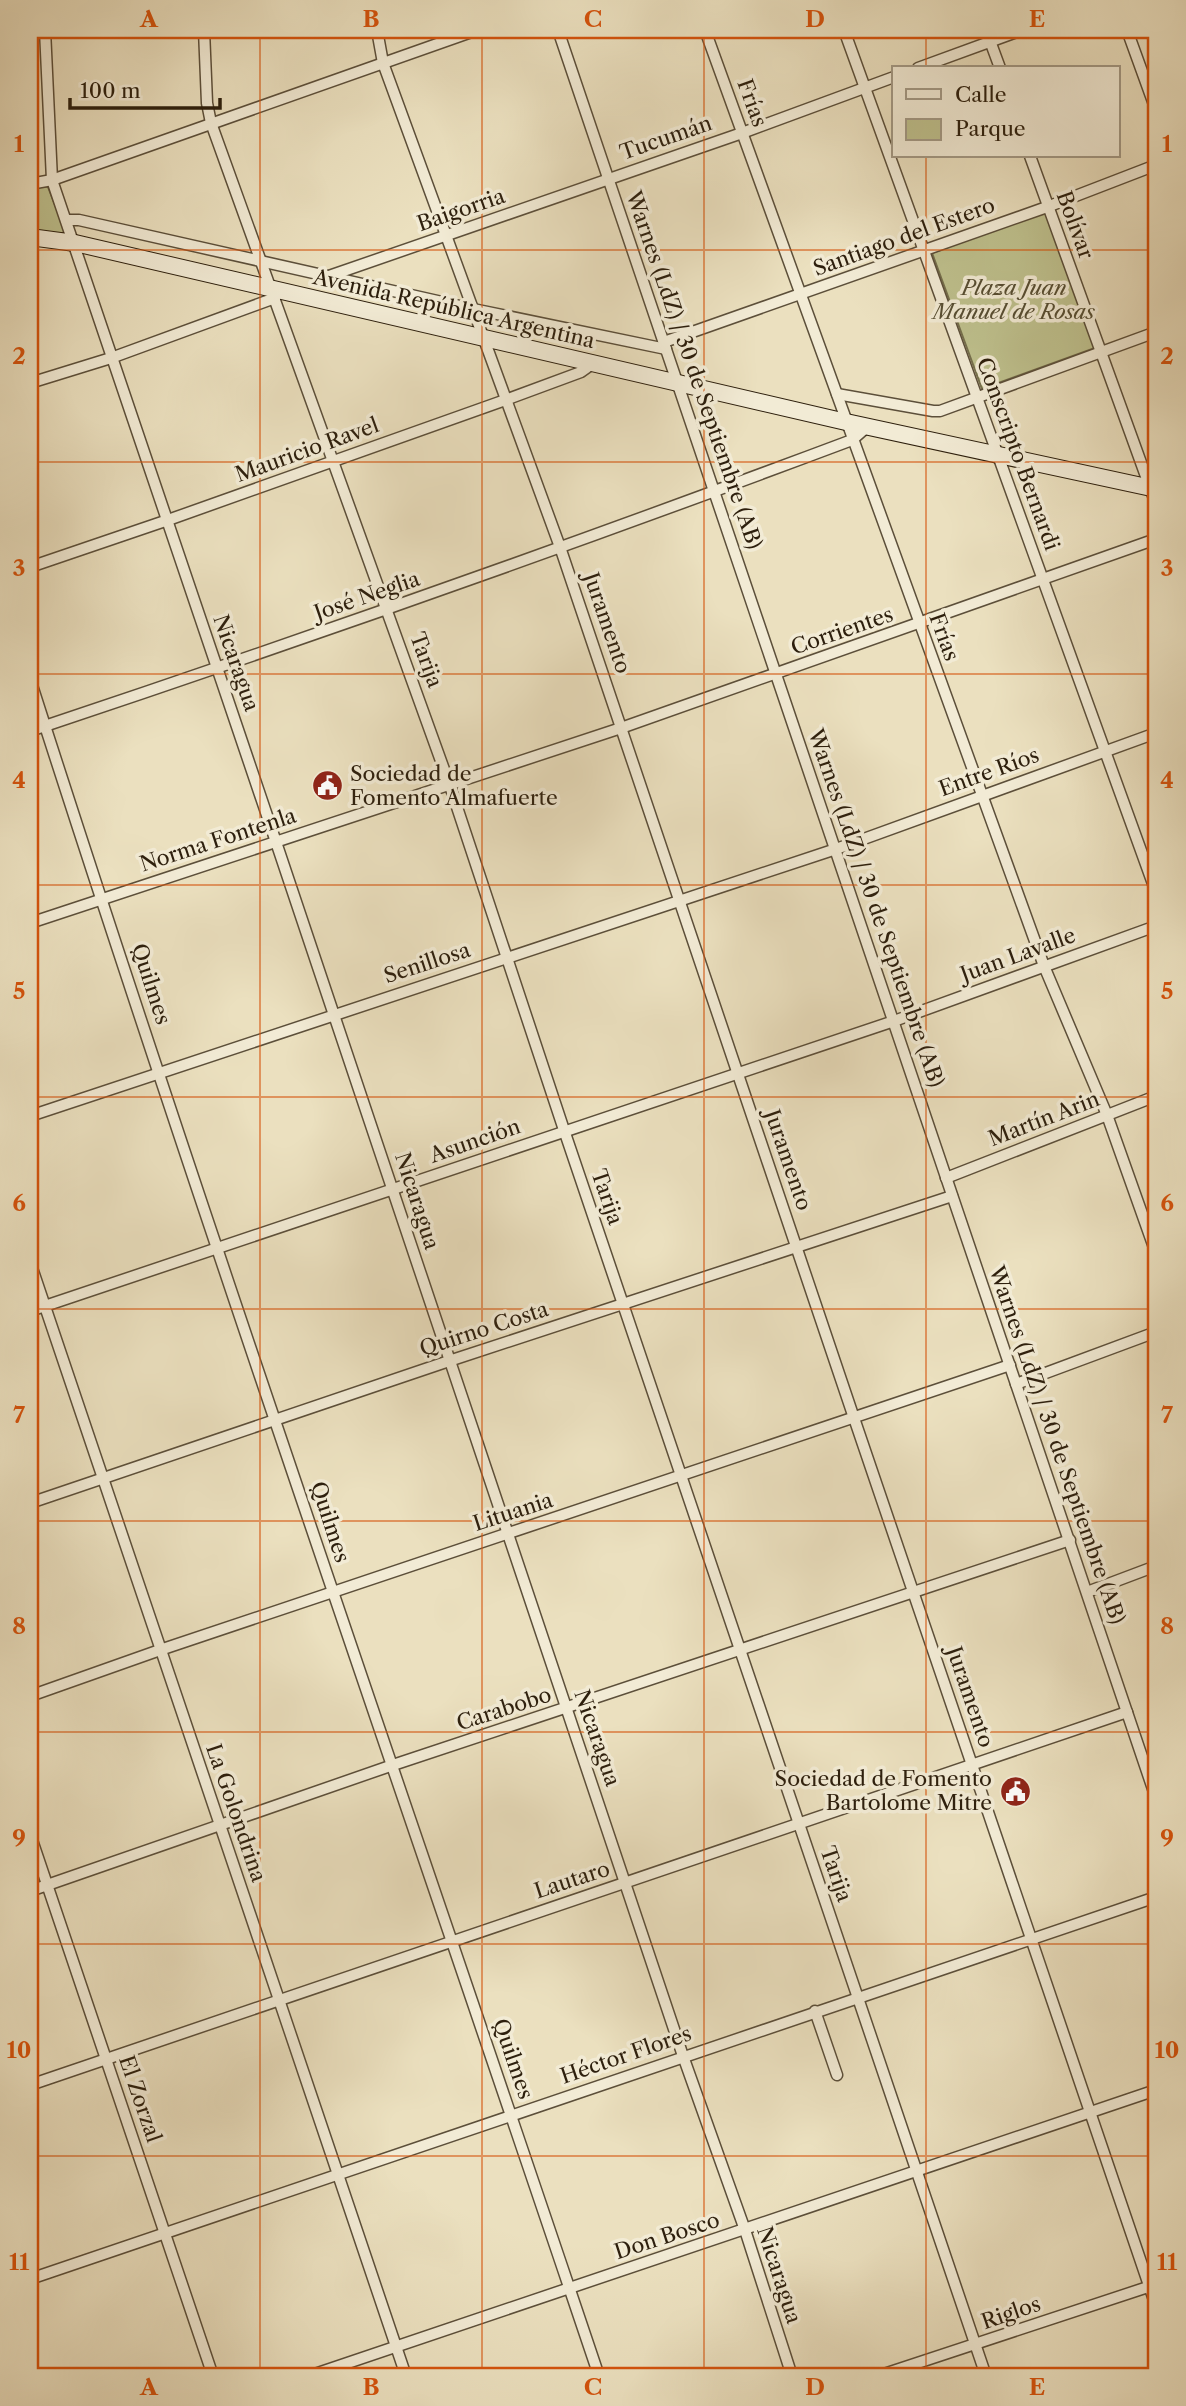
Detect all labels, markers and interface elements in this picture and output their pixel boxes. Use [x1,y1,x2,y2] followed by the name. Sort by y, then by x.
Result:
[139,5,159,33] text: A
[362,5,380,33] text: B
[584,5,602,33] text: C
[805,5,825,33] text: D
[1029,5,1045,33] text: E
[70,66,220,110] scale bar
[892,66,1120,158] legend
[732,76,773,130] street label: Frías
[80,78,141,103] text: 100 m
[955,82,1007,107] text: Calle
[617,110,715,165] street label: Tucumán
[955,116,1026,141] text: Parque
[14,130,25,158] text: 1
[1162,130,1173,158] text: 1
[414,183,509,236] street label: Baigorria
[621,186,768,552] street label: Warnes (LdZ) / 30 de Septiembre (AB)
[1052,187,1099,262] street label: Bolívar
[810,192,998,281] street label: Santiago del Estero
[310,264,598,353] street label: Avenida República Argentina
[930,275,1096,324] park label: Plaza Juan Manuel de Rosas
[12,342,26,370] text: 2
[1160,342,1174,370] text: 2
[972,354,1065,554] street label: Conscripto Bernardi
[232,412,382,487] street label: Mauricio Ravel
[13,554,26,582] text: 3
[1161,554,1174,582] text: 3
[308,566,424,626] street label: José Neglia
[578,566,636,676] street label: Juramento
[787,601,896,660] street label: Corrientes
[924,610,965,664] street label: Frías
[208,611,265,715] street label: Nicaragua
[405,629,448,692] street label: Tarija
[803,724,950,1090] street label: Warnes (LdZ) / 30 de Septiembre (AB)
[935,742,1042,801] street label: Entre Ríos
[350,761,558,810] place label: Sociedad de Fomento Almafuerte
[12,766,26,794] text: 4
[1160,766,1174,794] text: 4
[310,769,344,803] public building icon: Sociedad de Fomento Almafuerte
[137,802,300,877] street label: Norma Fontenla
[954,922,1079,988] street label: Juan Lavalle
[380,937,474,988] street label: Senillosa
[127,940,176,1027] street label: Quilmes
[13,977,25,1005] text: 5
[1161,977,1173,1005] text: 5
[985,1086,1103,1151] street label: Martín Arin
[759,1103,817,1213] street label: Juramento
[425,1113,523,1168] street label: Asunción
[390,1149,445,1253] street label: Nicaragua
[586,1166,629,1229] street label: Tarija
[12,1189,26,1217] text: 6
[1160,1189,1174,1217] text: 6
[984,1261,1131,1627] street label: Warnes (LdZ) / 30 de Septiembre (AB)
[416,1296,552,1361] street label: Quirno Costa
[13,1401,25,1429] text: 7
[1161,1401,1173,1429] text: 7
[306,1478,355,1565] street label: Quilmes
[470,1487,557,1536] street label: Lituania
[12,1612,26,1640] text: 8
[1160,1612,1174,1640] text: 8
[941,1640,999,1750] street label: Juramento
[453,1681,554,1736] street label: Carabobo
[569,1686,626,1790] street label: Nicaragua
[201,1740,272,1886] street label: La Golondrina
[775,1766,992,1815] place label: Sociedad de Fomento Bartolome Mitre
[998,1774,1032,1808] public building icon: Sociedad de Fomento Bartolome Mitre
[12,1824,26,1852] text: 9
[1160,1824,1174,1852] text: 9
[815,1843,858,1906] street label: Tarija
[531,1856,613,1903] street label: Lautaro
[488,2015,539,2102] street label: Quilmes
[557,2020,695,2089] street label: Héctor Flores
[7,2036,31,2064] text: 10
[1155,2036,1179,2064] text: 10
[114,2052,167,2146] street label: El Zorzal
[611,2207,723,2264] street label: Don Bosco
[752,2223,807,2327] street label: Nicaragua
[9,2248,30,2276] text: 11
[1157,2248,1178,2276] text: 11
[978,2291,1044,2334] street label: Riglos
[139,2373,159,2401] text: A
[362,2373,380,2401] text: B
[584,2373,602,2401] text: C
[805,2373,825,2401] text: D
[1029,2373,1045,2401] text: E

